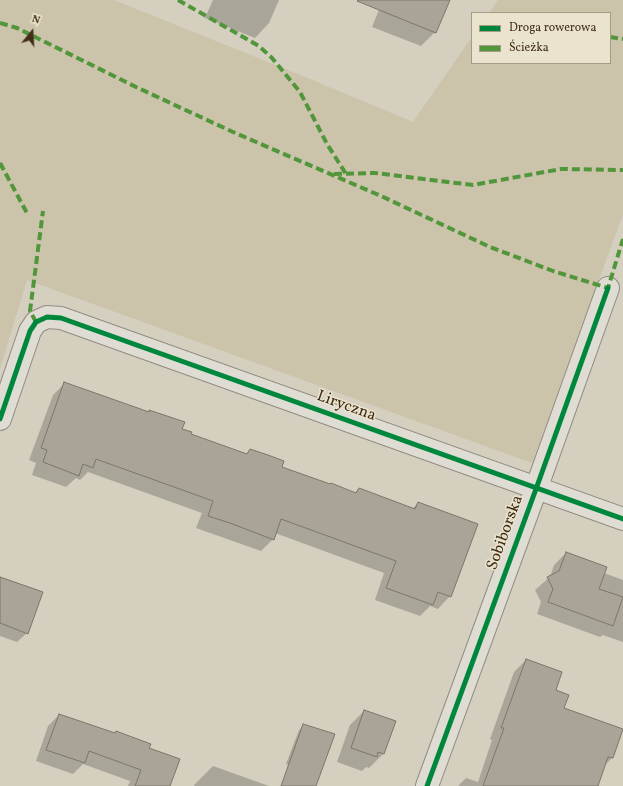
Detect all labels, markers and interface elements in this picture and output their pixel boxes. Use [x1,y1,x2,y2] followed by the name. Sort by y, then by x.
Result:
[12,12,52,52] north arrow
[30,12,42,28] text: N
[471,12,611,64] legend
[509,20,596,36] text: Droga rowerowa
[509,40,549,56] text: Ścieżka
[314,387,378,427] street label: Liryczna
[484,493,528,573] street label: Sobiborska

